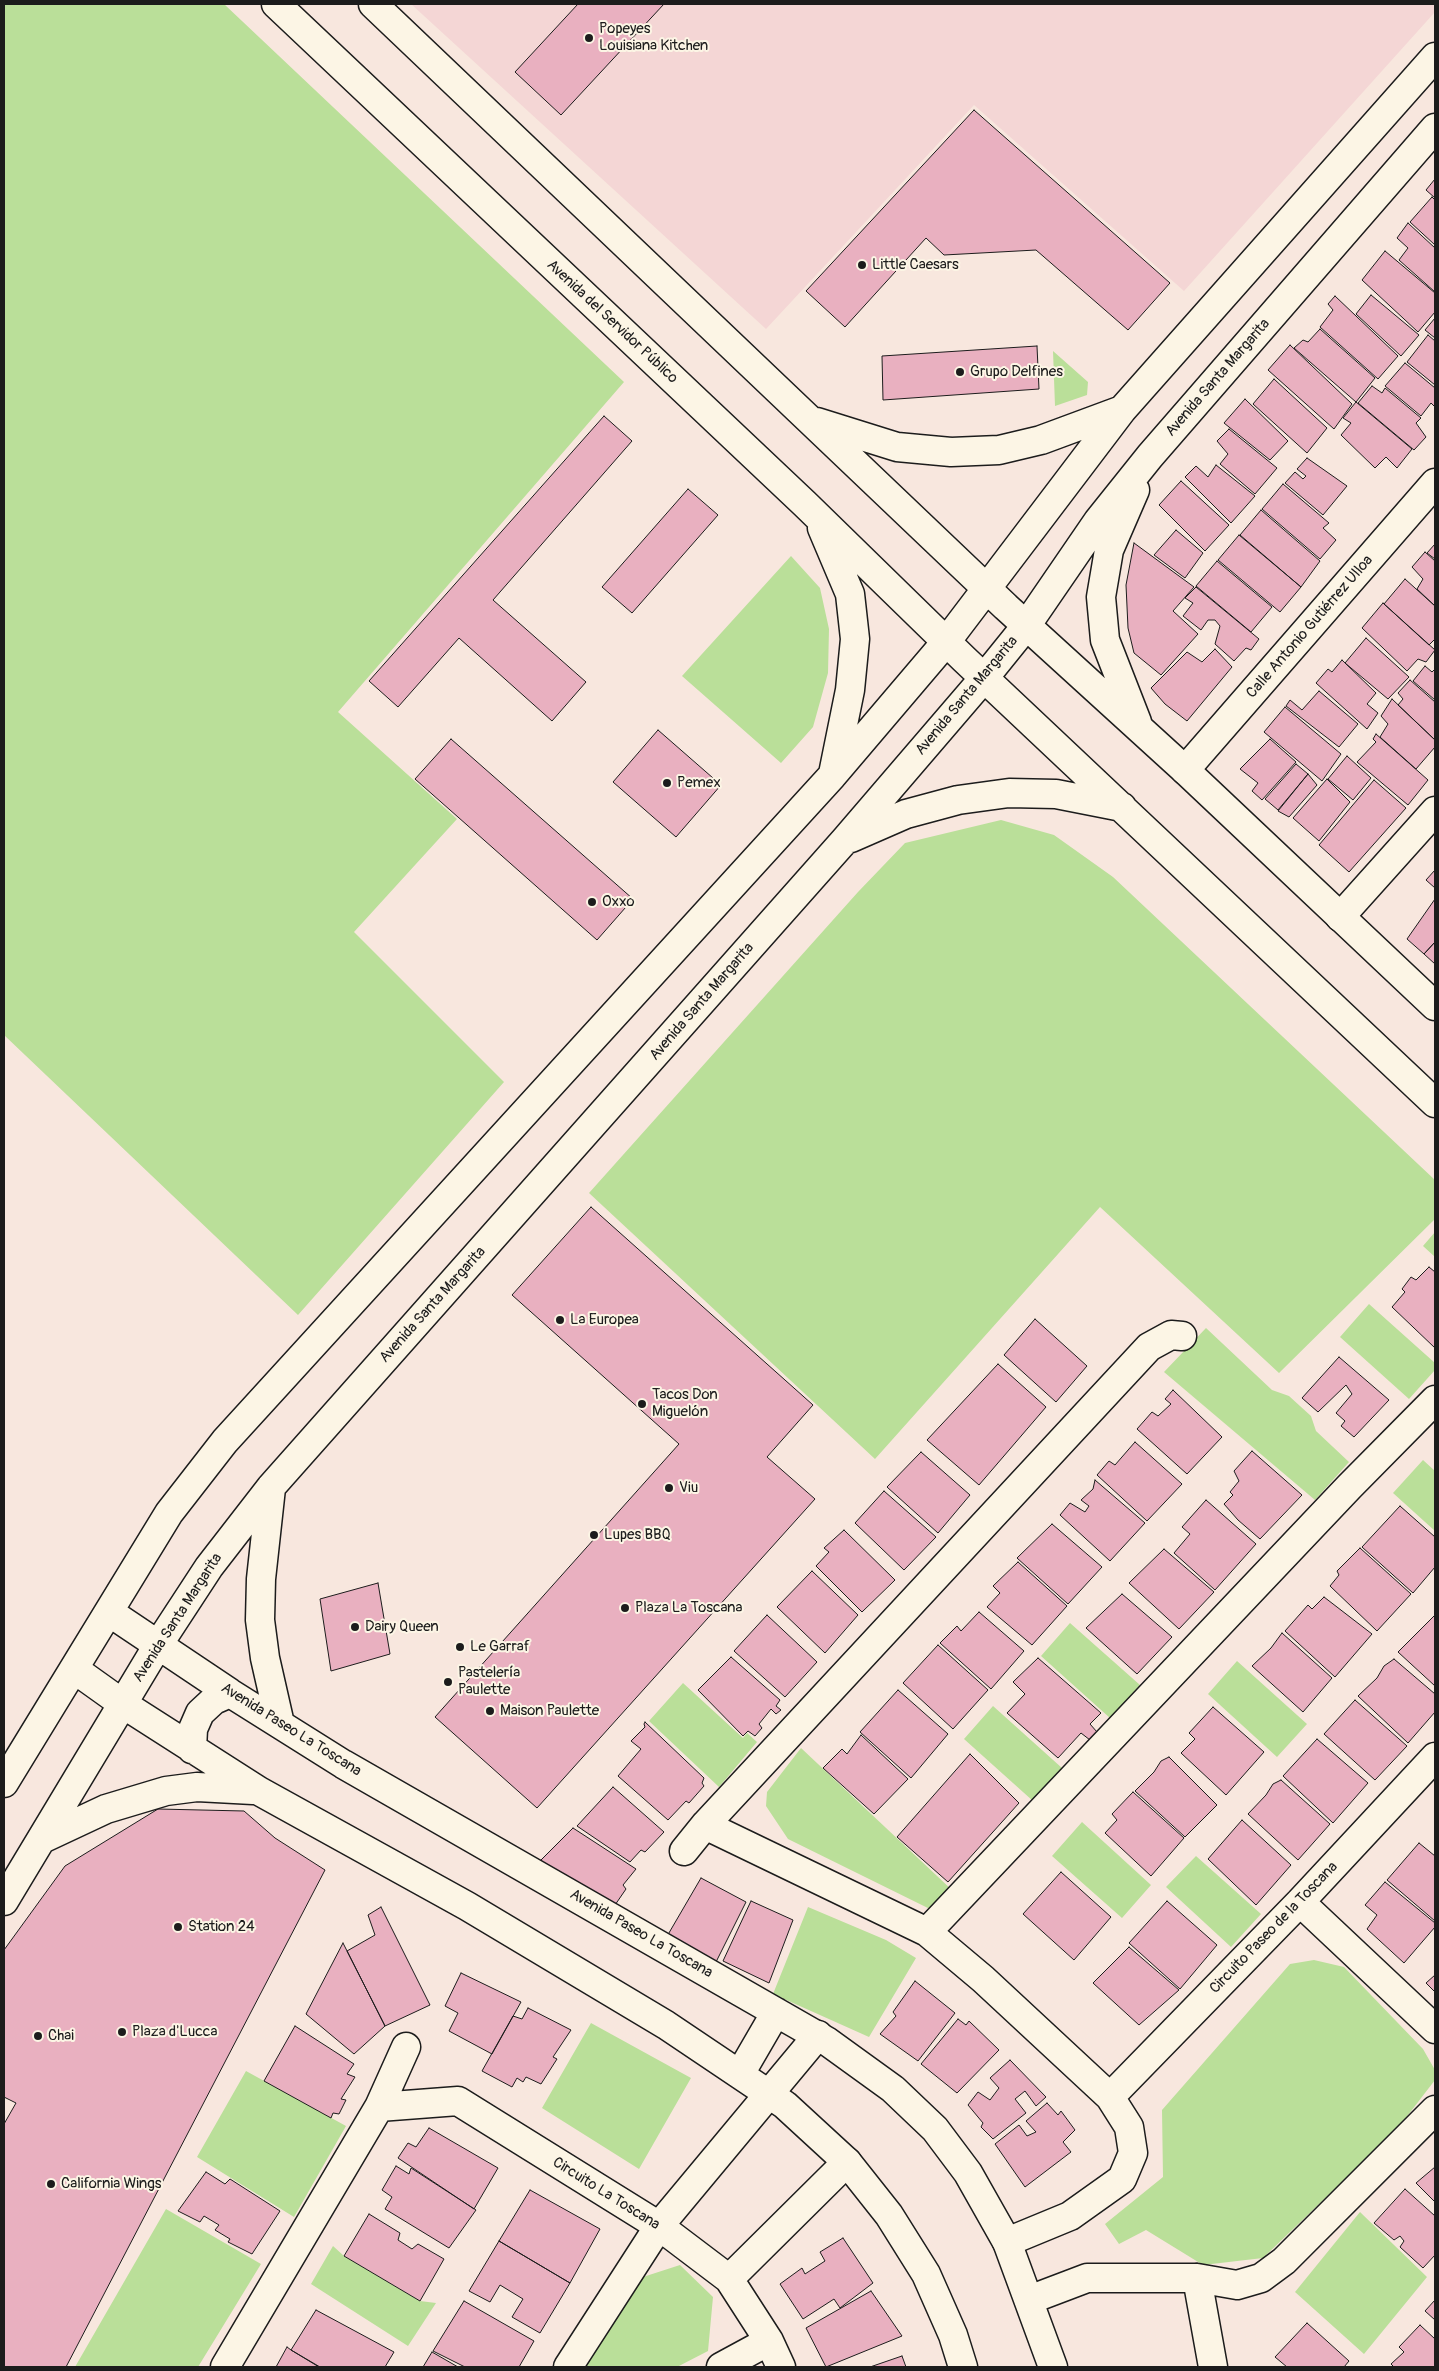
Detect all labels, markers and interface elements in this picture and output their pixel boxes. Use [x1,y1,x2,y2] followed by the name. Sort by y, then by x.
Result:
[599,20,708,55] place label: Popeyes Louisiana Kitchen
[583,32,595,44] marker: Popeyes Louisiana Kitchen
[543,256,681,388] street label: Avenida del Servidor Público
[872,256,959,274] place label: Little Caesars
[856,259,868,271] marker: Little Caesars
[1162,315,1274,441] street label: Avenida Santa Margarita
[970,363,1063,381] place label: Grupo Delfines
[954,366,966,378] marker: Grupo Delfines
[1243,552,1377,702] street label: Calle Antonio Gutiérrez Ulloa
[912,633,1022,759] street label: Avenida Santa Margarita
[677,774,721,792] place label: Pemex
[661,777,673,789] marker: Pemex
[602,893,635,911] place label: Oxxo
[586,896,598,908] marker: Oxxo
[646,939,758,1065] street label: Avenida Santa Margarita
[376,1243,490,1367] street label: Avenida Santa Margarita
[570,1311,639,1329] place label: La Europea
[554,1314,566,1326] marker: La Europea
[652,1386,718,1421] place label: Tacos Don Miguelón
[636,1398,648,1410] marker: Tacos Don Miguelón
[679,1479,698,1497] place label: Viu
[663,1482,675,1494] marker: Viu
[604,1526,671,1544] place label: Lupes BBQ
[588,1529,600,1541] marker: Lupes BBQ
[130,1550,226,1686] street label: Avenida Santa Margarita
[635,1599,743,1617] place label: Plaza La Toscana
[619,1602,631,1614] marker: Plaza La Toscana
[365,1618,439,1636] place label: Dairy Queen
[349,1621,361,1633] marker: Dairy Queen
[470,1638,530,1656] place label: Le Garraf
[454,1641,466,1653] marker: Le Garraf
[458,1664,520,1699] place label: Pastelería Paulette
[442,1676,454,1688] marker: Pastelería Paulette
[217,1679,365,1781] street label: Avenida Paseo La Toscana
[500,1702,599,1720] place label: Maison Paulette
[484,1705,496,1717] marker: Maison Paulette
[1206,1858,1342,1998] street label: Circuito Paseo de la Toscana
[566,1886,716,1982] street label: Avenida Paseo La Toscana
[188,1918,255,1936] place label: Station 24
[172,1921,184,1933] marker: Station 24
[132,2023,217,2041] place label: Plaza d'Lucca
[116,2026,128,2038] marker: Plaza d'Lucca
[48,2027,74,2045] place label: Chai
[32,2030,44,2042] marker: Chai
[549,2154,663,2234] street label: Circuito La Toscana
[61,2175,162,2193] place label: California Wings
[45,2178,57,2190] marker: California Wings

